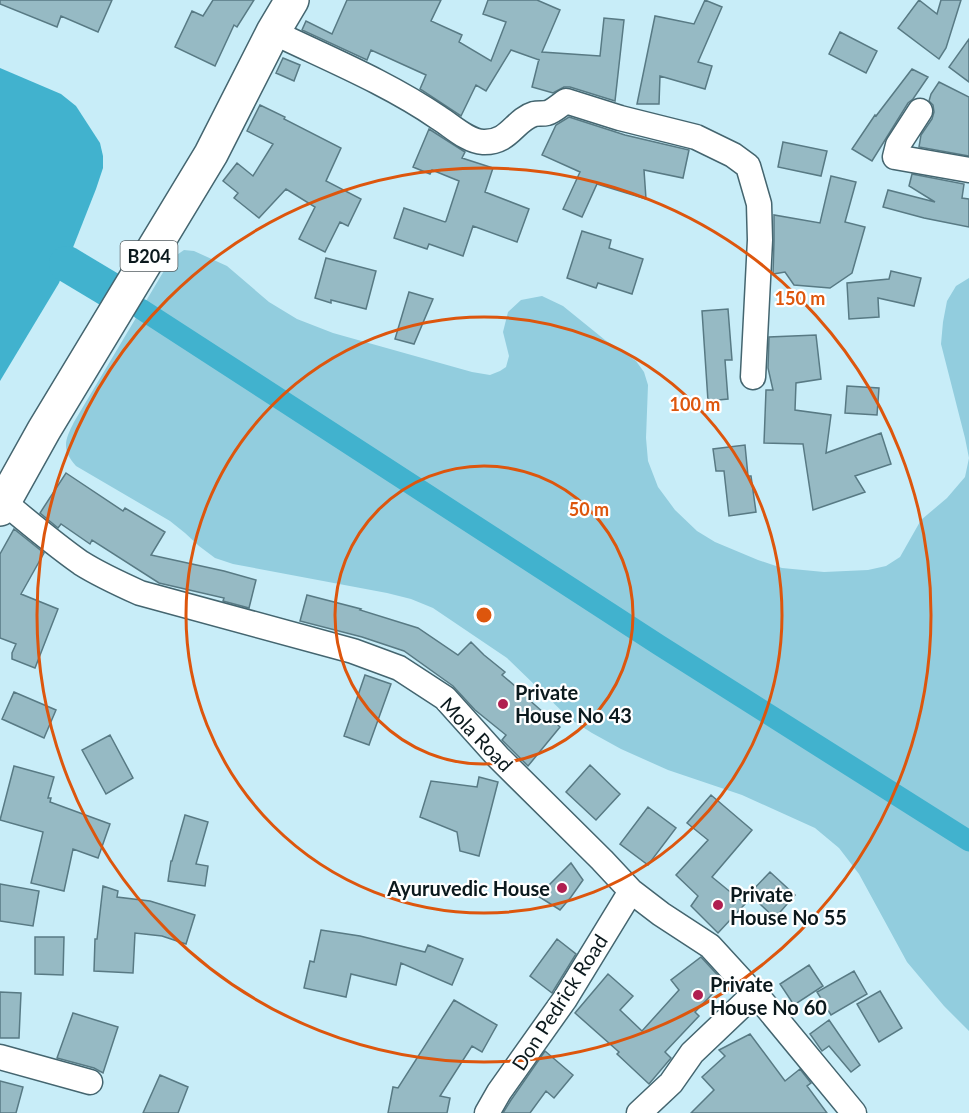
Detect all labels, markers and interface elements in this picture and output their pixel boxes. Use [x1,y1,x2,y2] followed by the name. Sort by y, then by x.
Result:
[120,241,178,271] road number: B204
[775,287,825,309] text: 150 m
[670,393,720,415] text: 100 m
[569,498,609,520] text: 50 m
[474,605,494,625] centre of rings
[515,680,632,727] place label: Private House No 43
[436,692,518,776] street label: Mola Road
[496,697,510,711] marker: Private House No 43
[386,876,550,900] place label: Ayuruvedic House
[555,881,569,895] marker: Ayuruvedic House
[730,882,847,929] place label: Private House No 55
[711,898,725,912] marker: Private House No 55
[506,930,612,1074] street label: Don Pedrick Road
[710,972,827,1019] place label: Private House No 60
[691,988,705,1002] marker: Private House No 60

